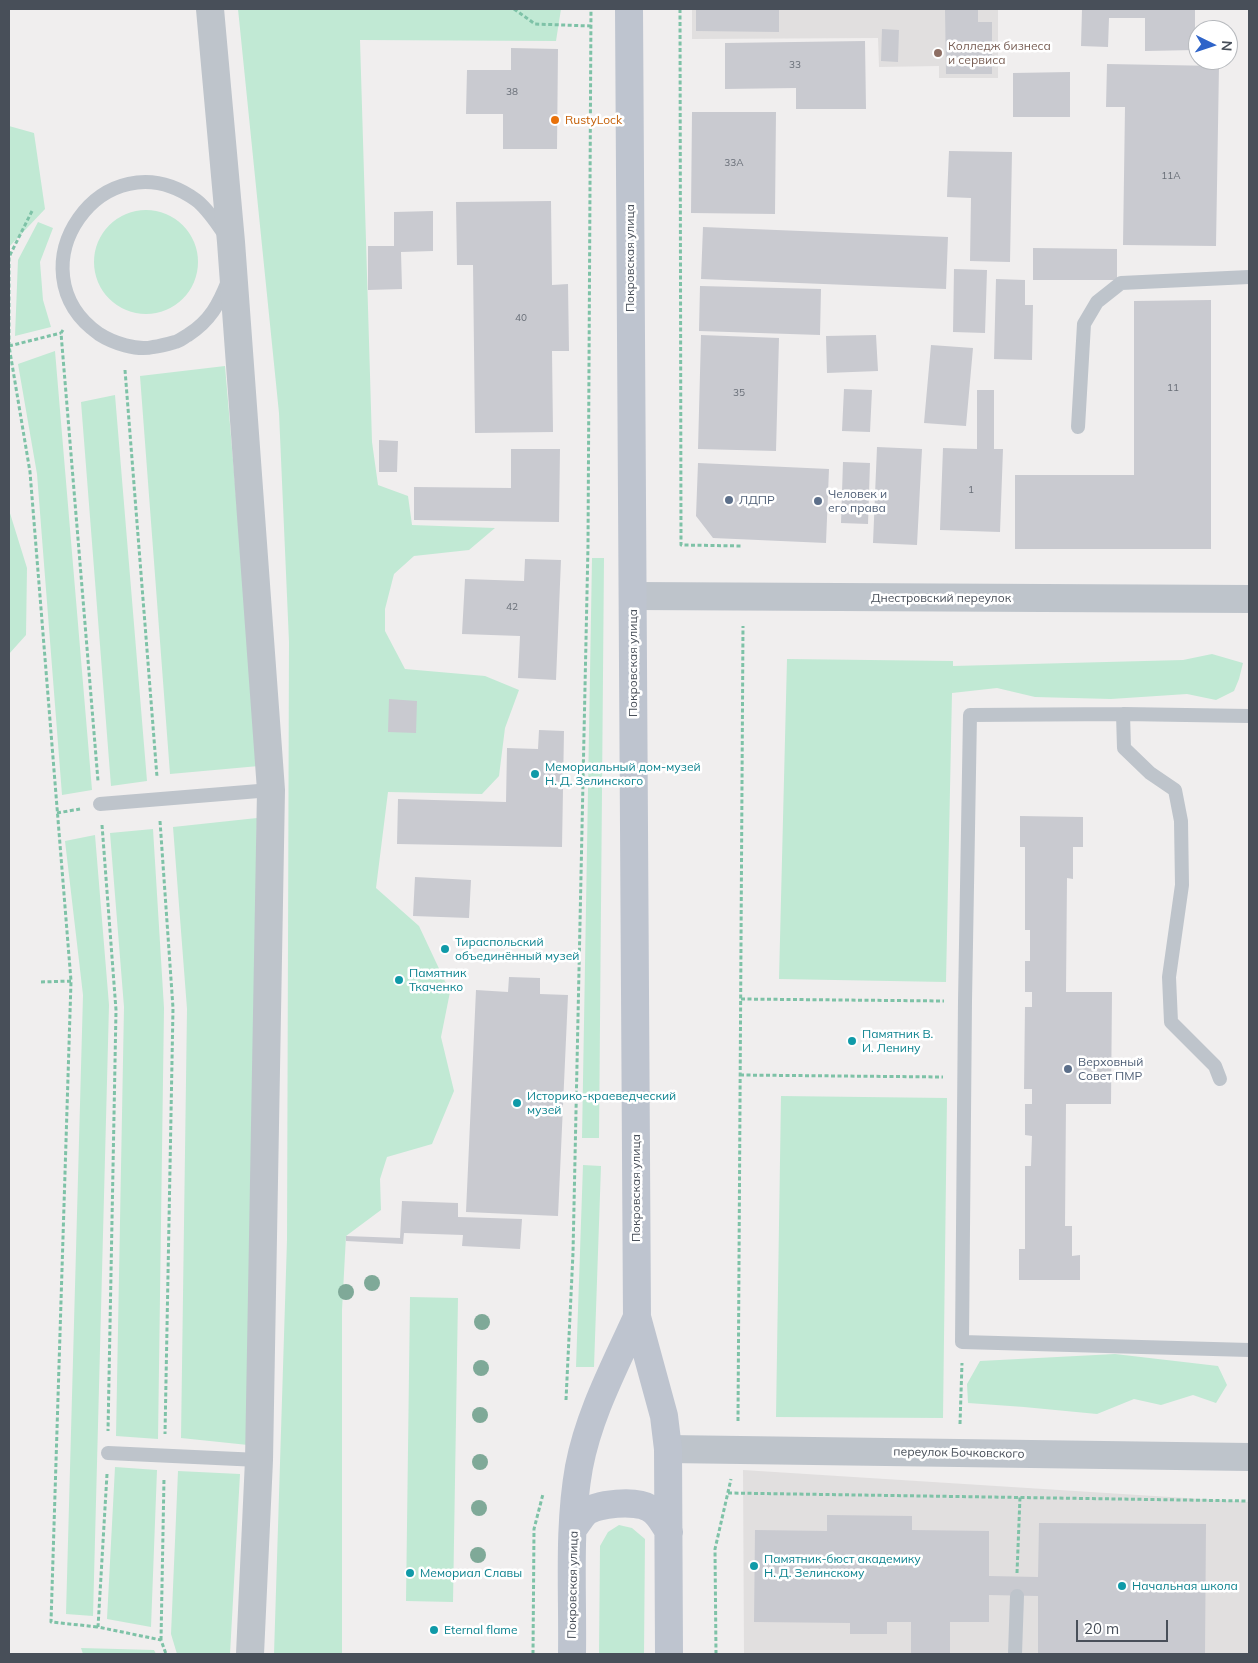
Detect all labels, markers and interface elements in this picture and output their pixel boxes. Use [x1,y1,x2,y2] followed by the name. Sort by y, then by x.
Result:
[1188,20,1238,70] north arrow
[948,39,1051,67] place label: Колледж бизнеса и сервиса
[1218,40,1236,52] text: N
[932,47,944,59] marker: Колледж бизнеса и сервиса
[789,59,801,71] house number: 33
[506,86,518,98] house number: 38
[565,113,622,127] place label: RustyLock
[549,114,561,126] marker: RustyLock
[724,157,744,169] house number: 33А
[1161,170,1181,182] house number: 11А
[623,204,637,312] street label: Покровская улица
[515,312,527,324] house number: 40
[1167,382,1179,394] house number: 11
[733,387,745,399] house number: 35
[968,484,974,496] house number: 1
[828,487,887,515] place label: Человек и его права
[739,493,775,507] place label: ЛДПР
[723,494,735,506] marker: ЛДПР
[812,495,824,507] marker: Человек и его права
[871,591,1011,605] street label: Днестровский переулок
[506,601,518,613] house number: 42
[626,609,640,717] street label: Покровская улица
[545,760,701,788] place label: Мемориальный дом-музей Н. Д. Зелинского
[529,768,541,780] marker: Мемориальный дом-музей Н. Д. Зелинского
[455,935,579,963] place label: Тираспольский объединённый музей
[439,943,451,955] marker: Тираспольский объединённый музей
[409,966,466,994] place label: Памятник Ткаченко
[393,974,405,986] marker: Памятник Ткаченко
[862,1027,933,1055] place label: Памятник В. И. Ленину
[846,1035,858,1047] marker: Памятник В. И. Ленину
[1078,1055,1143,1083] place label: Верховный Совет ПМР
[1062,1063,1074,1075] marker: Верховный Совет ПМР
[527,1089,676,1117] place label: Историко-краеведческий музей
[511,1097,523,1109] marker: Историко-краеведческий музей
[629,1134,643,1242] street label: Покровская улица
[893,1445,1025,1461] street label: переулок Бочковского
[565,1531,581,1639] street label: Покровская улица
[764,1552,921,1580] place label: Памятник-бюст академику Н. Д. Зелинскому
[748,1560,760,1572] marker: Памятник-бюст академику Н. Д. Зелинскому
[420,1566,522,1580] place label: Мемориал Славы
[404,1567,416,1579] marker: Мемориал Славы
[1132,1579,1238,1593] place label: Начальная школа
[1116,1580,1128,1592] marker: Начальная школа
[1078,1610,1170,1642] scale bar
[1084,1619,1119,1638] text: 20 m
[444,1623,517,1637] place label: Eternal flame
[428,1624,440,1636] marker: Eternal flame

